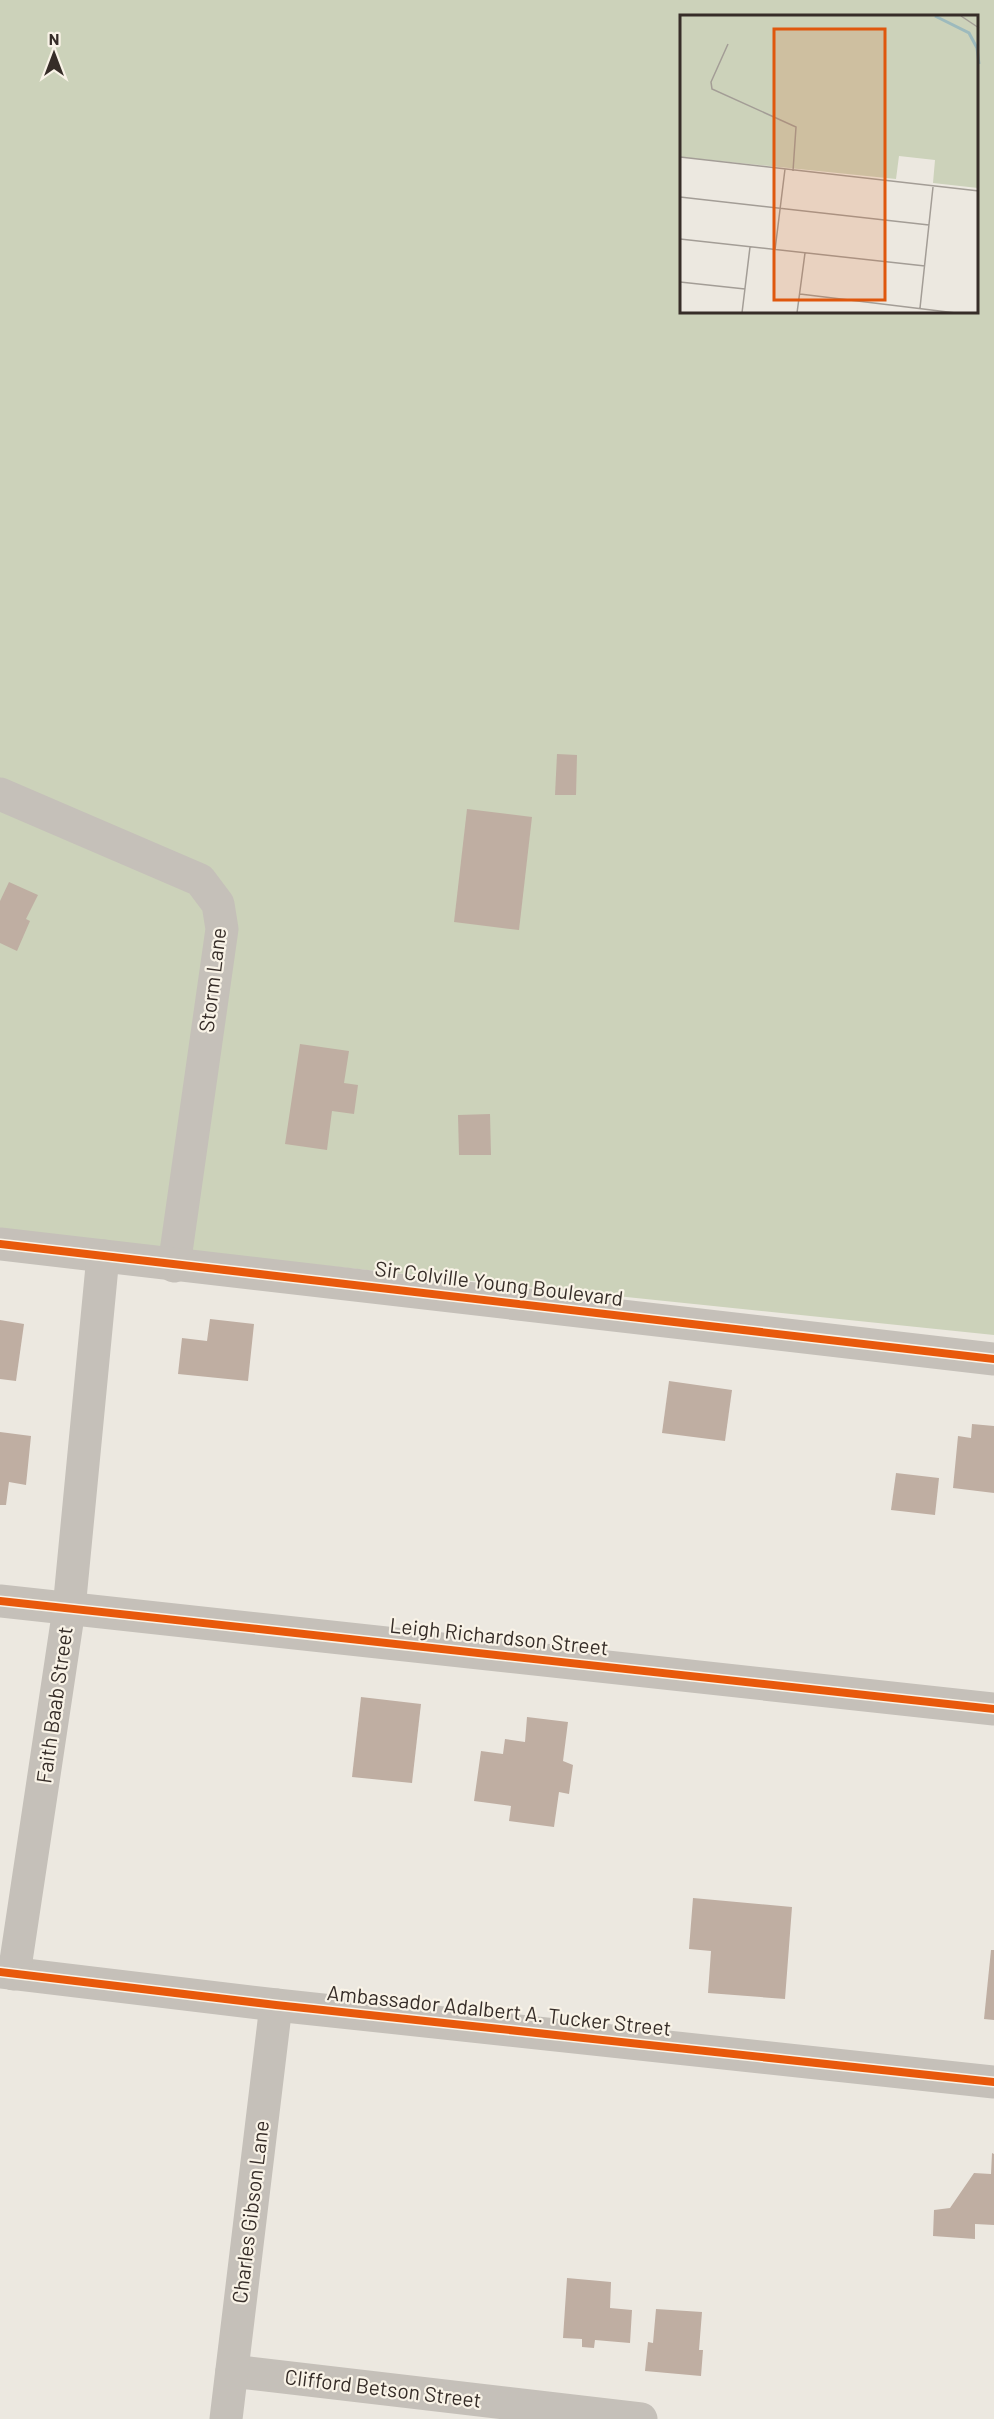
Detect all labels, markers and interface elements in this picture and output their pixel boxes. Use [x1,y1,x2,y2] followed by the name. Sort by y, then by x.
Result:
[680,15,979,314] inset map
[24,24,84,84] north arrow
[49,29,59,48] text: N
[193,926,230,1034] street label: Storm Lane
[374,1255,625,1310] street label: Sir Colville Young Boulevard
[389,1612,610,1659] street label: Leigh Richardson Street
[30,1625,77,1785] street label: Faith Baab Street
[326,1979,673,2040] street label: Ambassador Adalbert A. Tucker Street
[226,2119,273,2305] street label: Charles Gibson Lane
[283,2363,483,2412] street label: Clifford Betson Street

